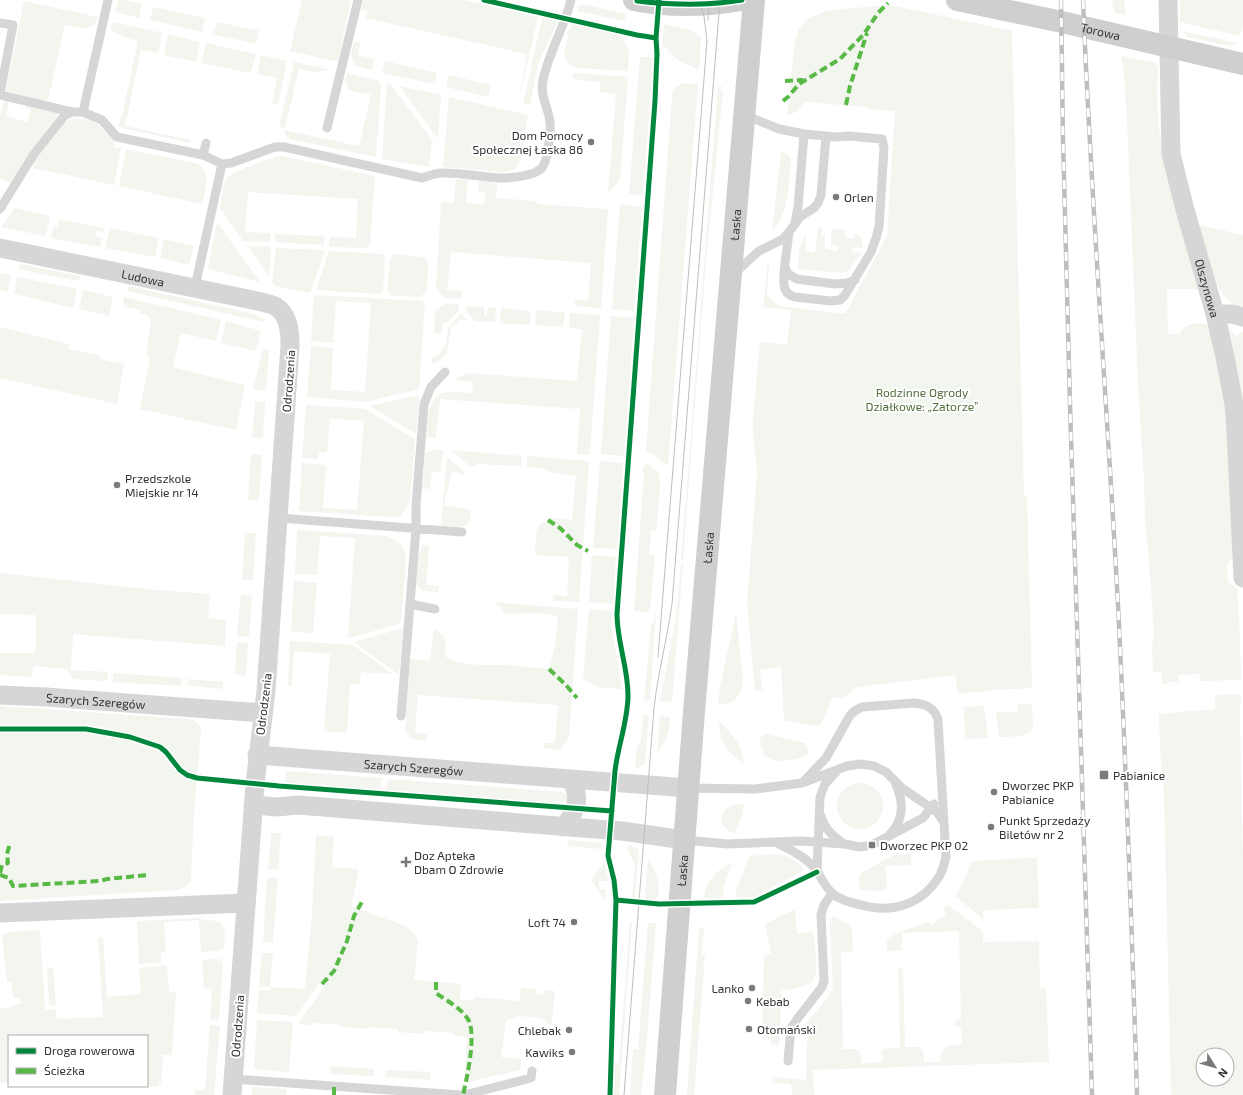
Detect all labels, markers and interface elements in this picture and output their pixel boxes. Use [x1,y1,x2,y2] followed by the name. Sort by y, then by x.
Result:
[1079,20,1122,42] street label: Torowa
[473,128,584,157] place label: Dom Pomocy Społecznej Łaska 86
[586,137,596,147] marker: Dom Pomocy Społecznej Łaska 86
[844,190,874,204] place label: Orlen
[831,192,841,202] marker: Orlen
[727,208,743,241] street label: Łaska
[1192,257,1223,319] street label: Olszynowa
[120,266,166,289] street label: Ludowa
[279,349,297,413] street label: Odrodzenia
[865,385,979,413] park label: Rodzinne Ogrody Działkowe: „Zatorze”
[125,471,199,500] place label: Przedszkole Miejskie nr 14
[112,480,122,490] marker: Przedszkole Miejskie nr 14
[700,531,716,564] street label: Łaska
[252,672,274,736] street label: Odrodzenia
[46,690,146,711] street label: Szarych Szeregów
[363,756,464,778] street label: Szarych Szeregów
[1113,768,1165,782] place label: Pabianice
[1098,769,1110,781] marker: Pabianice
[1002,778,1074,806] place label: Dworzec PKP Pabianice
[989,787,999,797] marker: Dworzec PKP Pabianice
[999,813,1091,841] place label: Punkt Sprzedaży Biletów nr 2
[986,822,996,832] marker: Punkt Sprzedaży Biletów nr 2
[880,838,968,852] place label: Dworzec PKP 02
[867,840,877,850] marker: Dworzec PKP 02
[414,848,504,876] place label: Doz Apteka Dbam O Zdrowie
[674,854,690,887] street label: Łaska
[401,857,411,867] marker: Doz Apteka Dbam O Zdrowie
[528,915,566,929] place label: Loft 74
[569,917,579,927] marker: Loft 74
[712,981,744,995] place label: Lanko
[747,983,757,993] marker: Lanko
[228,994,246,1058] street label: Odrodzenia
[756,994,790,1008] place label: Kebab
[743,996,753,1006] marker: Kebab
[757,1022,816,1036] place label: Otomański
[518,1023,561,1037] place label: Chlebak
[744,1024,754,1034] marker: Otomański
[564,1025,574,1035] marker: Chlebak
[8,1035,148,1087] legend
[44,1043,135,1057] text: Droga rowerowa
[525,1045,564,1059] place label: Kawiks
[567,1047,577,1057] marker: Kawiks
[1195,1047,1235,1087] north arrow
[44,1063,85,1077] text: Ścieżka
[1216,1066,1231,1080] text: N

